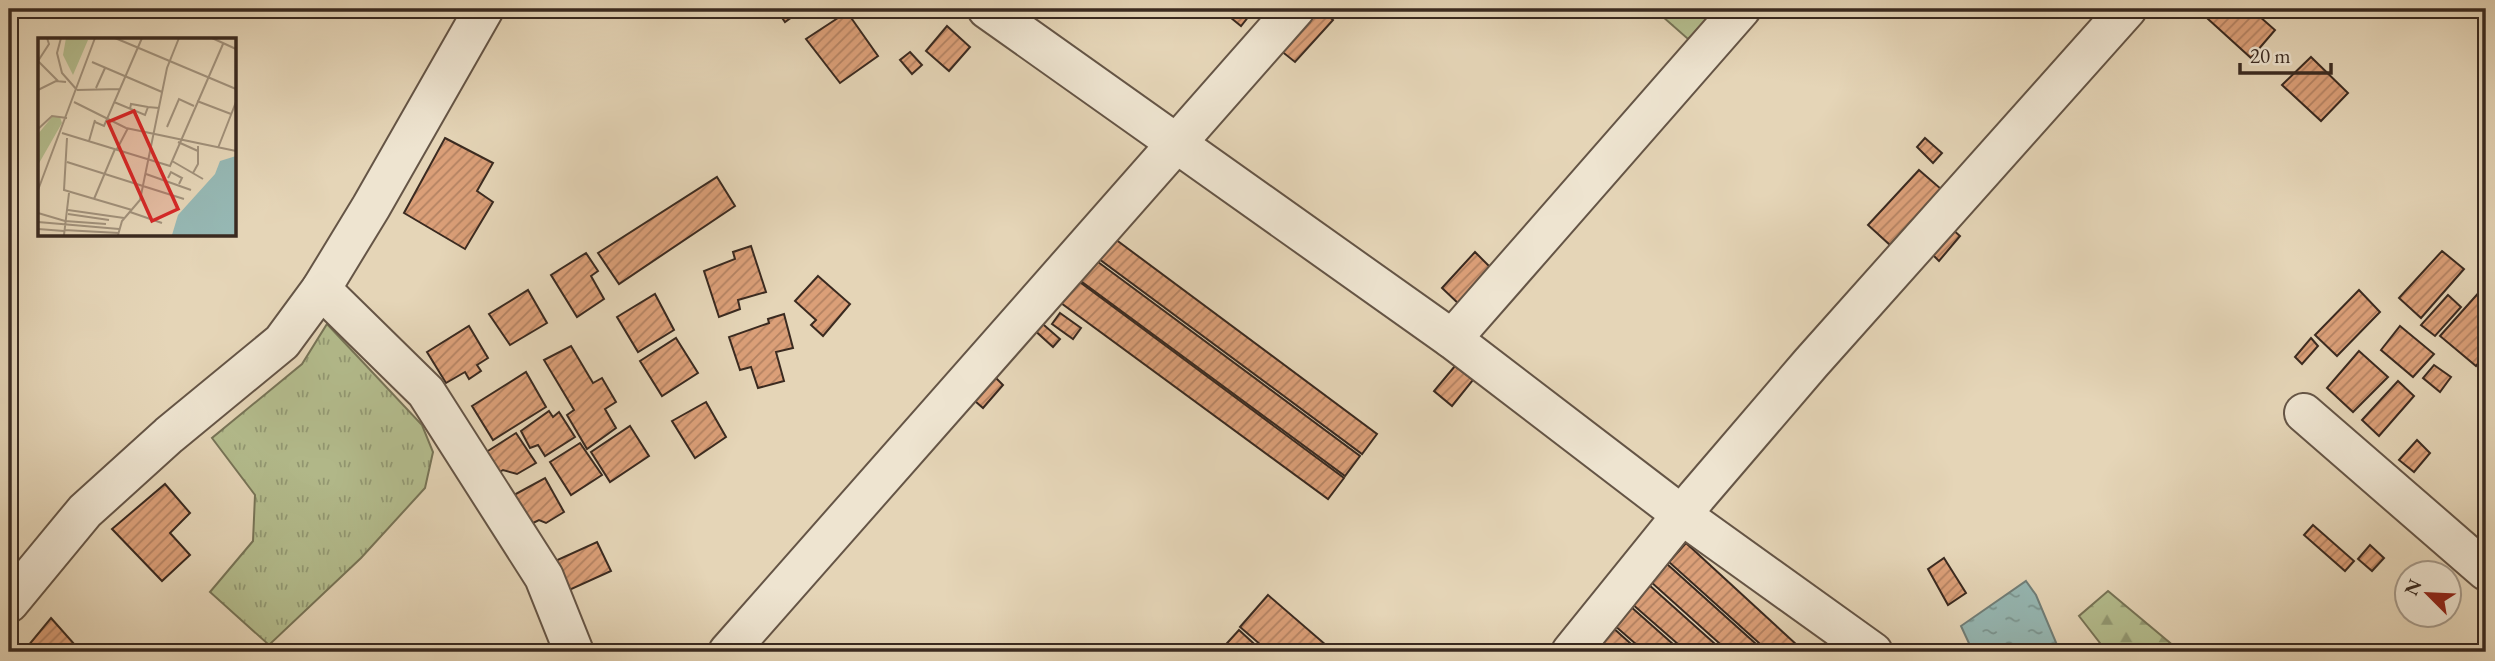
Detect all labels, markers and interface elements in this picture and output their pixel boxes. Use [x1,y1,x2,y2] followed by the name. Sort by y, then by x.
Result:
[2240,32,2330,76] scale bar
[38,38,236,236] inset map
[2250,42,2291,69] text: 20 m
[2394,560,2464,630] north arrow
[2398,575,2428,599] text: N

